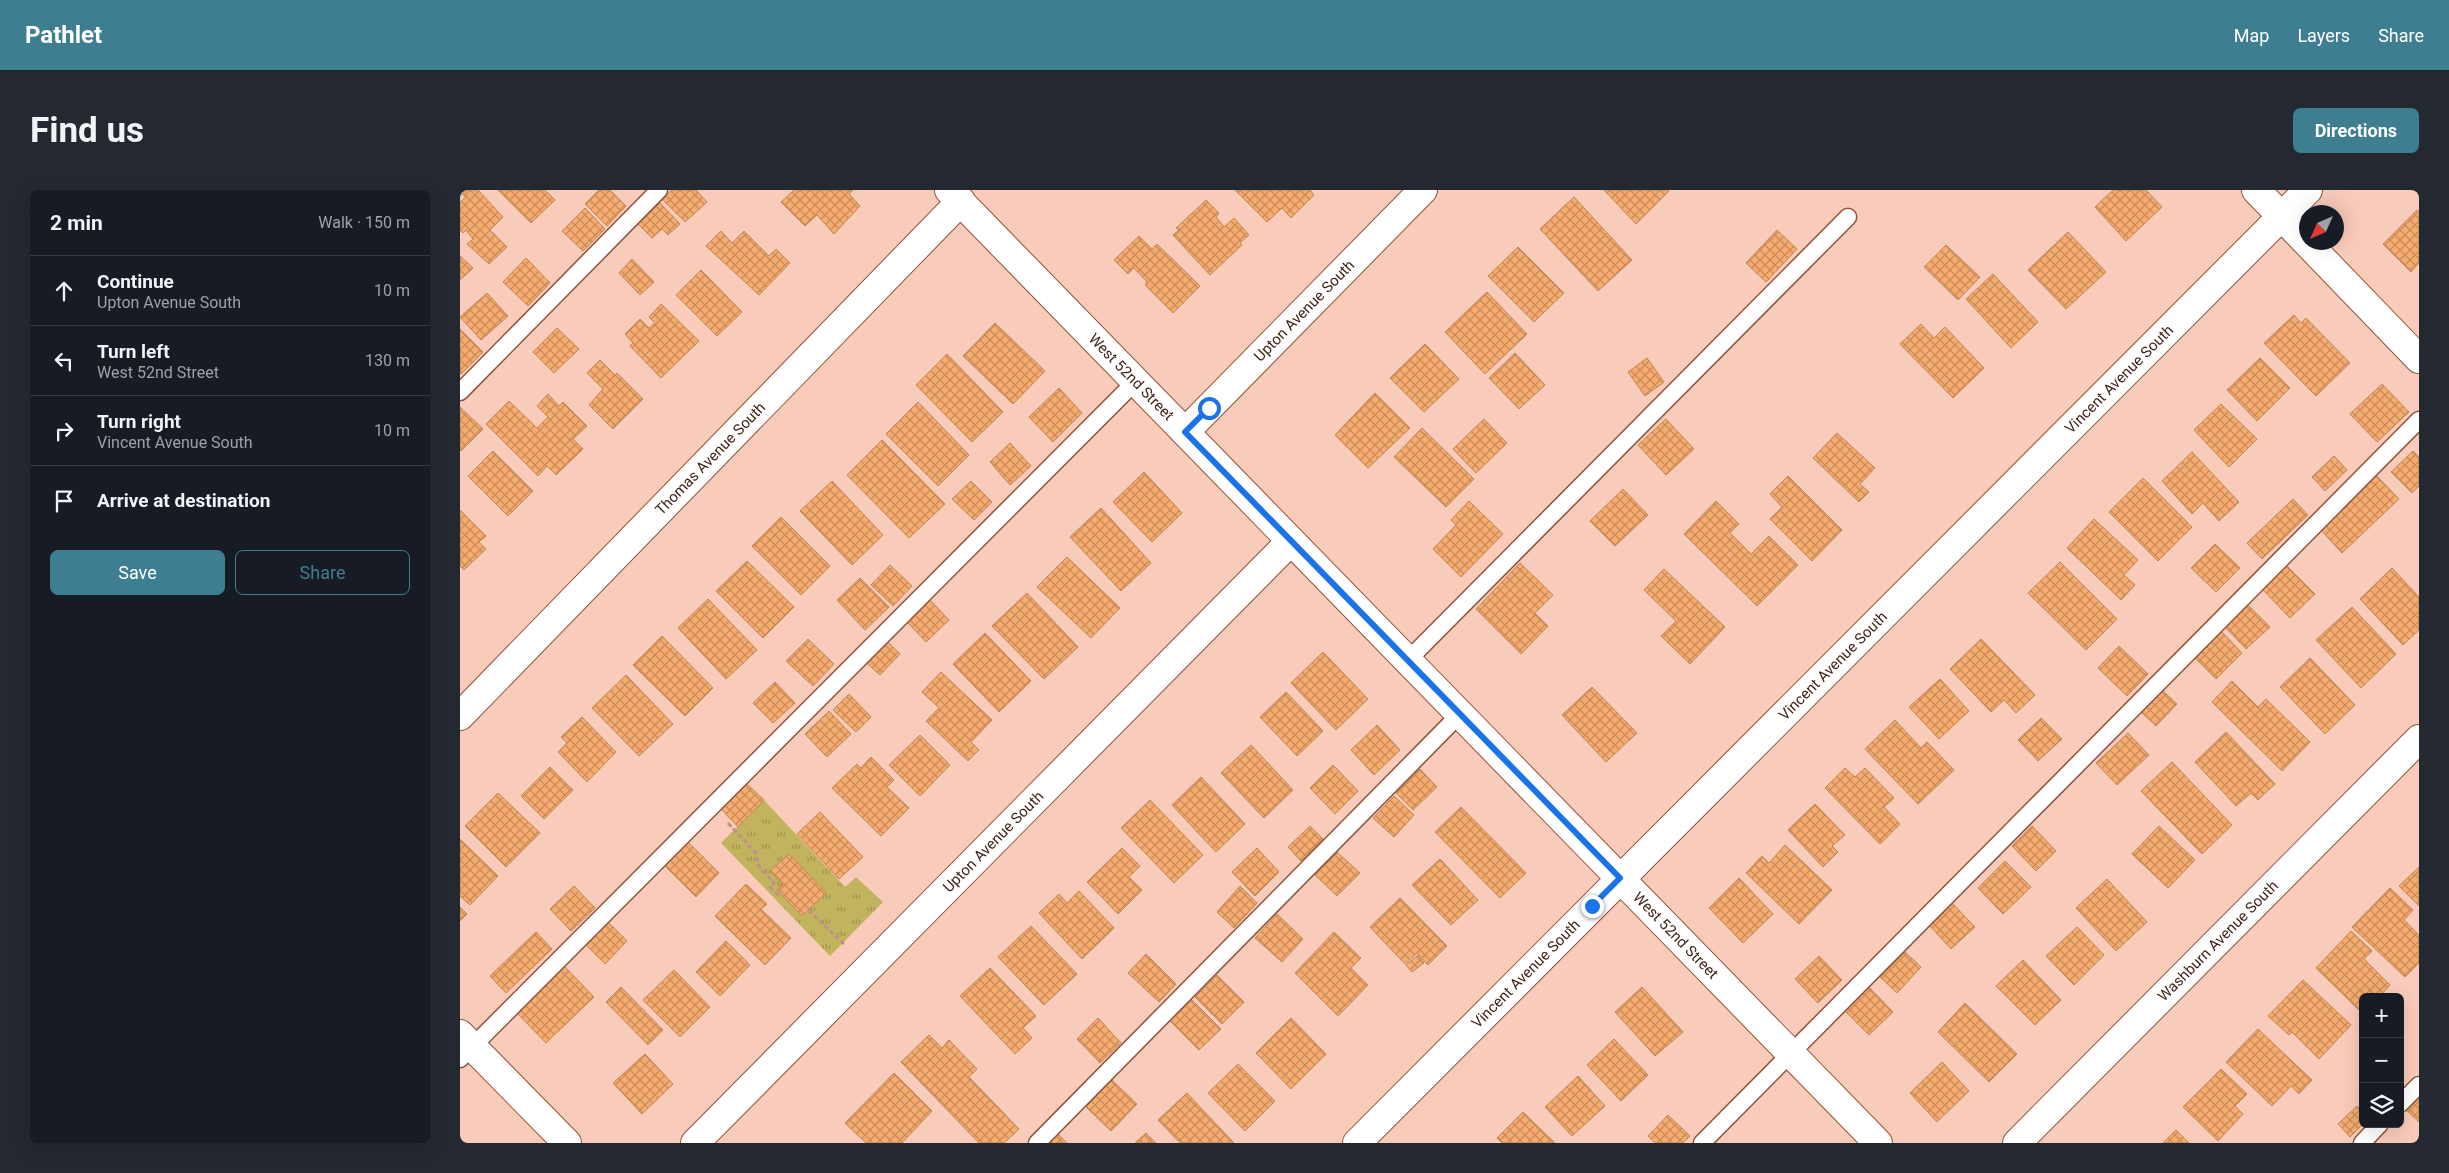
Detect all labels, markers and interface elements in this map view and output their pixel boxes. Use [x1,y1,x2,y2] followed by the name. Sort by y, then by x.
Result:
[25,21,102,49] text: Pathlet
[2234,25,2269,46] text: Map
[2297,25,2350,46] text: Layers
[2378,25,2424,46] text: Share
[2293,108,2419,153] button: Directions
[30,110,144,151] text: Find us
[2299,205,2344,250] north arrow
[50,211,103,235] text: 2 min
[318,213,410,232] text: Walk · 150 m
[1250,256,1358,365] street label: Upton Avenue South
[97,270,174,293] text: Continue
[50,277,78,305] icon: ahead
[374,281,410,300] text: 10 m
[97,293,241,312] text: Upton Avenue South
[2061,321,2177,437] street label: Vincent Avenue South
[1085,330,1178,424] street label: West 52nd Street
[97,340,170,363] text: Turn left
[50,347,78,375] icon: left
[365,351,410,370] text: 130 m
[97,363,219,382] text: West 52nd Street
[1198,397,1221,420] route start
[651,399,769,519] street label: Thomas Avenue South
[97,410,181,433] text: Turn right
[50,417,78,445] icon: right
[374,421,410,440] text: 10 m
[97,433,253,452] text: Vincent Avenue South
[50,487,78,515] icon: arrive
[97,489,270,512] text: Arrive at destination
[50,550,225,595] button: Save
[235,550,410,595] button: Share
[1775,608,1891,724] street label: Vincent Avenue South
[939,787,1047,896] street label: Upton Avenue South
[2154,877,2282,1005] street label: Washburn Avenue South
[1629,888,1722,983] street label: West 52nd Street
[1581,895,1604,918] route end
[1468,916,1584,1032] street label: Vincent Avenue South
[2359,993,2404,1128] map controls
[2359,993,2404,1038] button: +
[2359,1038,2404,1083] button: −
[2359,1083,2404,1128] button: layers

